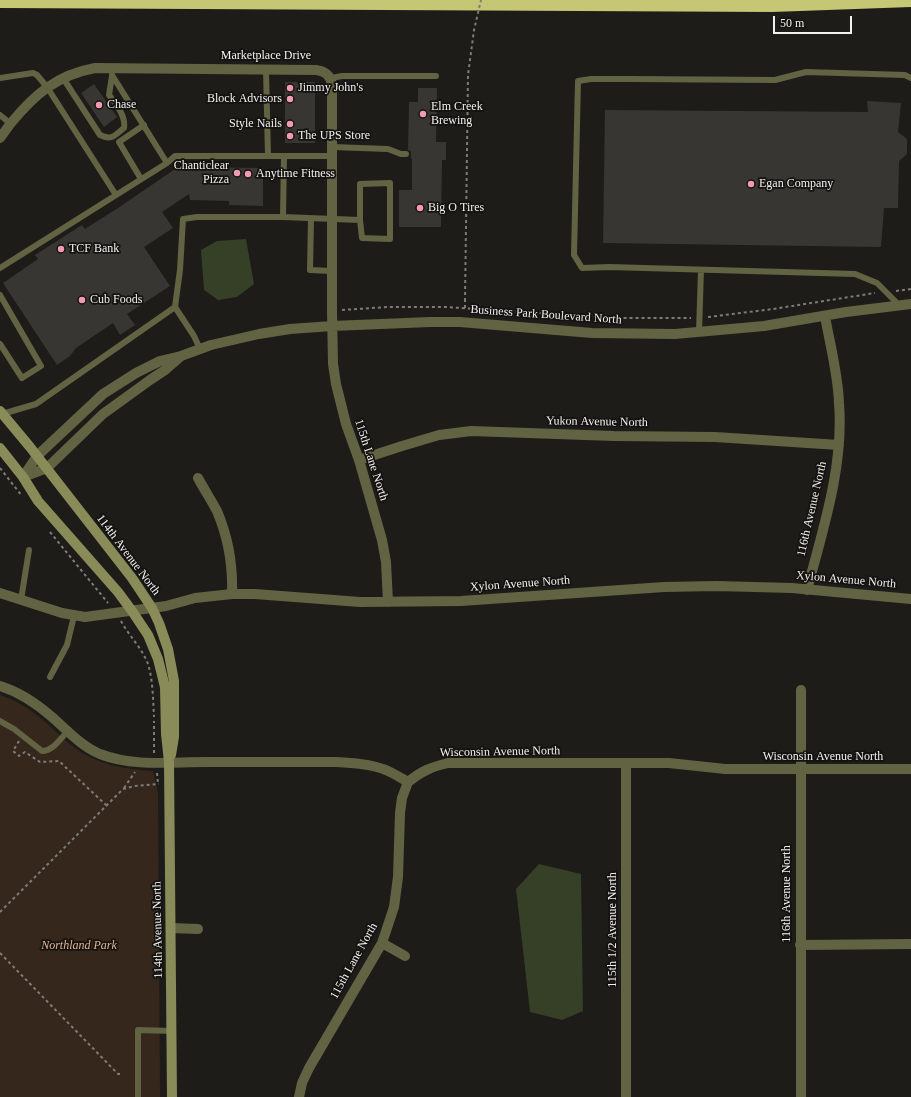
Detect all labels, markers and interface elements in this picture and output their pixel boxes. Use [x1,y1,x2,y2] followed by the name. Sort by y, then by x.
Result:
[775,8,854,34] scale bar
[780,16,804,30] text: 50 m
[221,49,311,63] street label: Marketplace Drive
[298,81,363,95] place label: Jimmy John's
[285,83,295,93] marker: Jimmy John's
[207,92,282,106] place label: Block Advisors
[285,94,295,104] marker: Block Advisors
[107,98,136,112] place label: Chase
[94,100,104,110] marker: Chase
[431,100,483,128] place label: Elm Creek Brewing
[418,109,428,119] marker: Elm Creek Brewing
[229,117,282,131] place label: Style Nails
[285,119,295,129] marker: Style Nails
[298,129,370,143] place label: The UPS Store
[285,131,295,141] marker: The UPS Store
[174,159,229,187] place label: Chanticlear Pizza
[256,167,335,181] place label: Anytime Fitness
[232,168,242,178] marker: Chanticlear Pizza
[243,169,253,179] marker: Anytime Fitness
[759,177,833,191] place label: Egan Company
[746,179,756,189] marker: Egan Company
[428,201,484,215] place label: Big O Tires
[415,203,425,213] marker: Big O Tires
[69,242,119,256] place label: TCF Bank
[56,244,66,254] marker: TCF Bank
[90,293,142,307] place label: Cub Foods
[77,295,87,305] marker: Cub Foods
[470,303,622,327] street label: Business Park Boulevard North
[546,414,648,430] street label: Yukon Avenue North
[351,417,391,503] street label: 115th Lane North
[794,460,830,558] street label: 116th Avenue North
[93,512,163,598] street label: 114th Avenue North
[795,568,897,592] street label: Xylon Avenue North
[469,573,571,595] street label: Xylon Avenue North
[440,744,560,760] street label: Wisconsin Avenue North
[763,750,883,764] street label: Wisconsin Avenue North
[780,845,794,943] street label: 116th Avenue North
[606,872,620,988] street label: 115th 1/2 Avenue North
[150,881,166,979] street label: 114th Avenue North
[327,920,381,1002] street label: 115th Lane North
[41,939,117,953] park label: Northland Park

